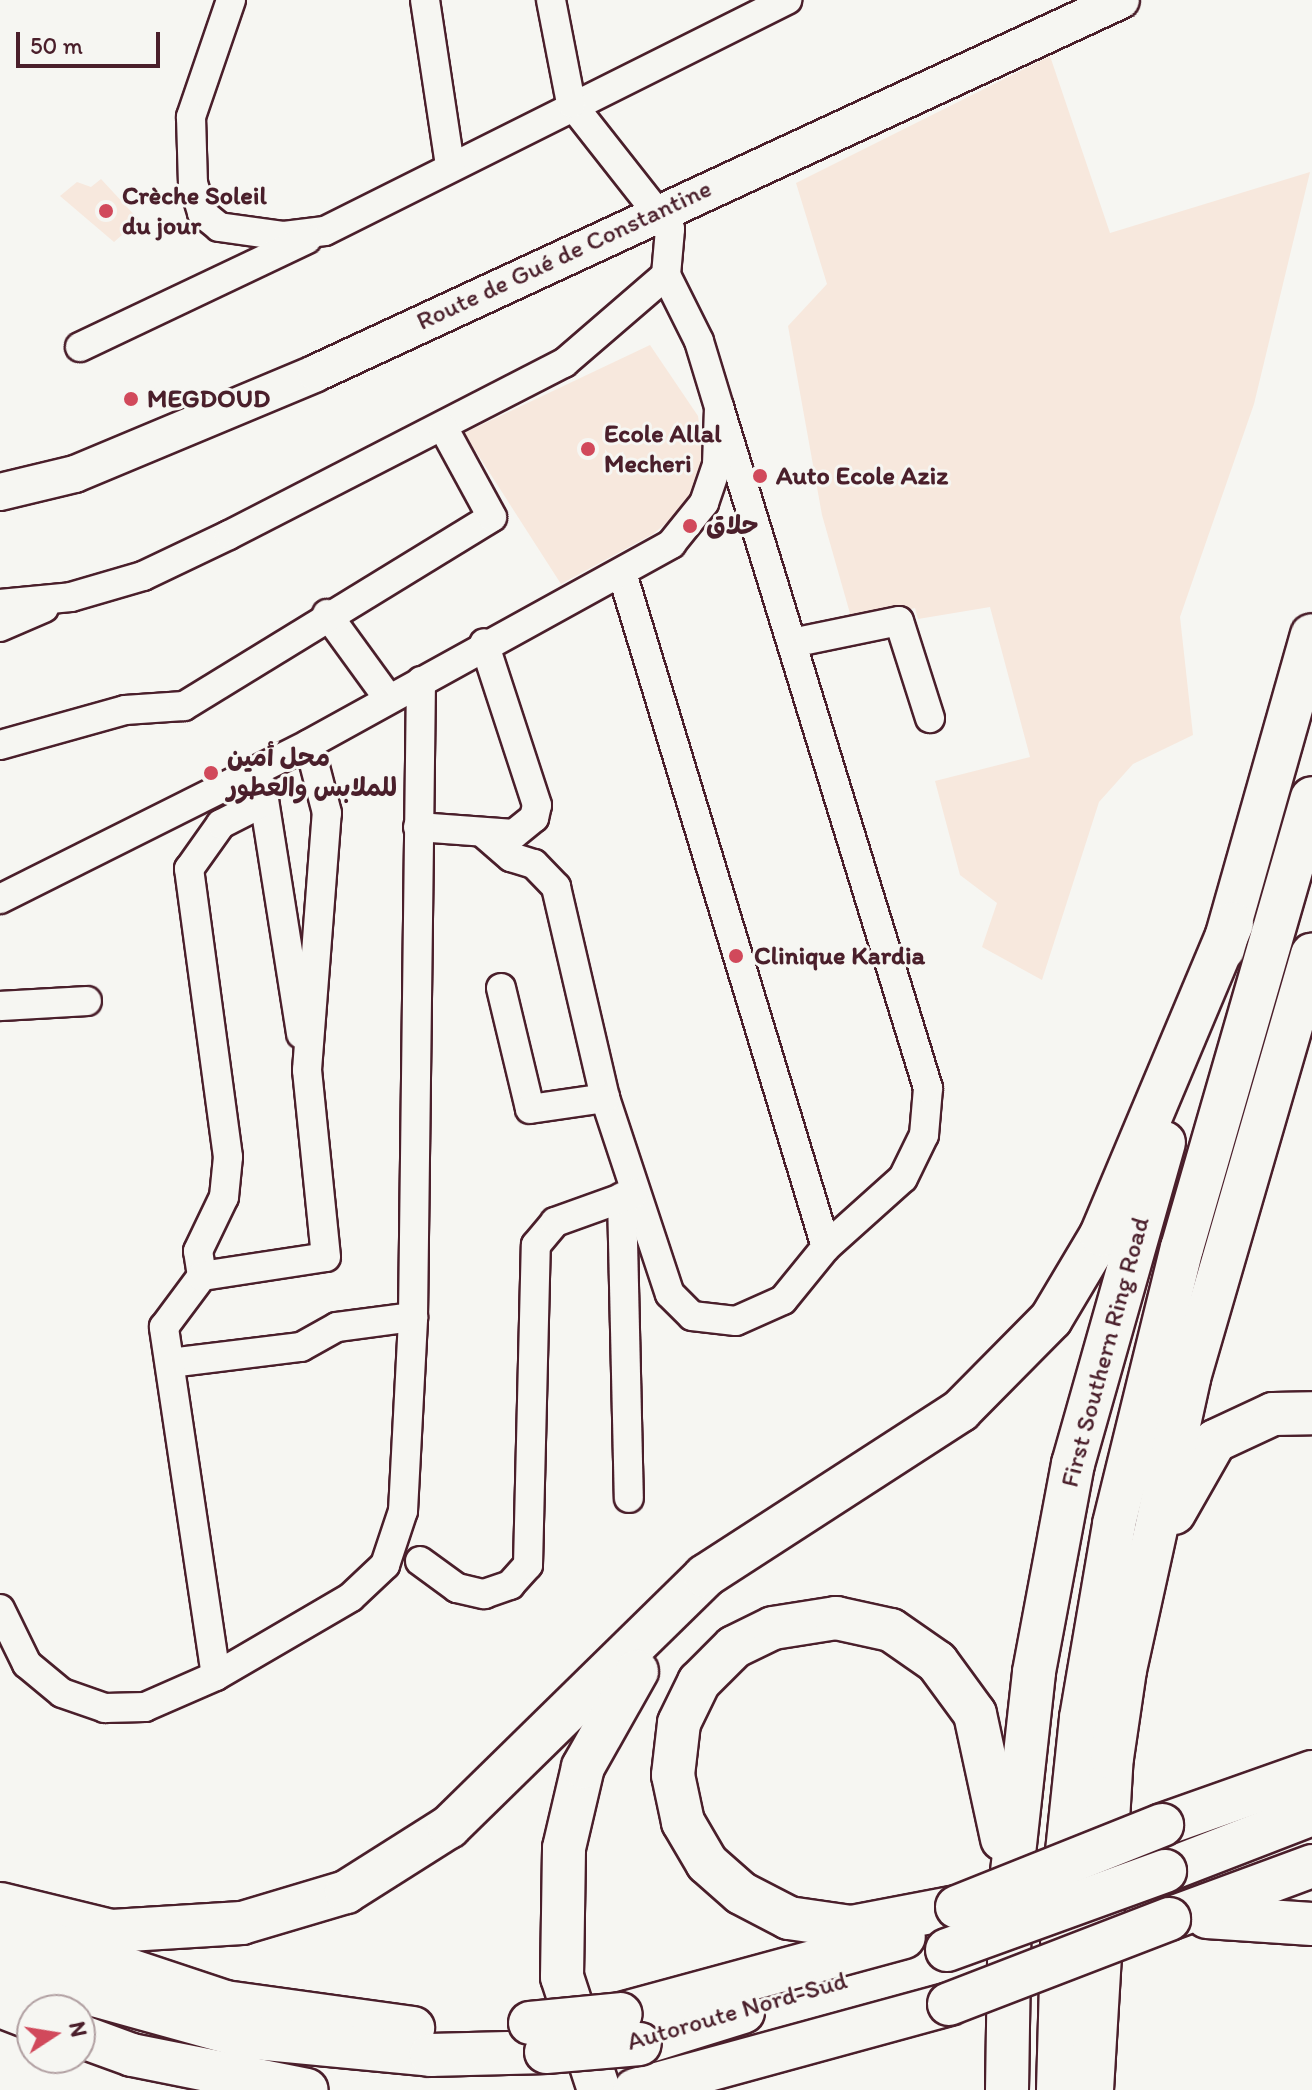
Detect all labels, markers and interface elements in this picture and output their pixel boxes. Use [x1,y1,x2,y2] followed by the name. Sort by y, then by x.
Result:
[20,16,164,66] scale bar
[30,31,83,60] text: 50 m
[411,172,717,338] street label: Route de Gué de Constantine
[122,180,267,242] place label: Crèche Soleil du jour
[97,202,115,220] marker: Crèche Soleil du jour
[147,383,270,415] place label: MEGDOUD
[122,390,140,408] marker: MEGDOUD
[604,418,722,480] place label: Ecole Allal Mecheri
[579,440,597,458] marker: Ecole Allal Mecheri
[776,460,948,492] place label: Auto Ecole Aziz
[751,467,769,485] marker: Auto Ecole Aziz
[706,510,759,542] place label: حلاق
[681,517,699,535] marker: حلاق
[227,742,397,804] place label: محل أمين للملابس والعطور
[202,764,220,782] marker: محل أمين للملابس والعطور
[754,940,926,972] place label: Clinique Kardia
[725,945,747,967] marker: Clinique Kardia
[1054,1214,1156,1490] street label: First Southern Ring Road
[623,1965,851,2057] street label: Autoroute Nord-Sud
[16,1994,96,2074] north arrow
[63,2019,93,2039] text: N

